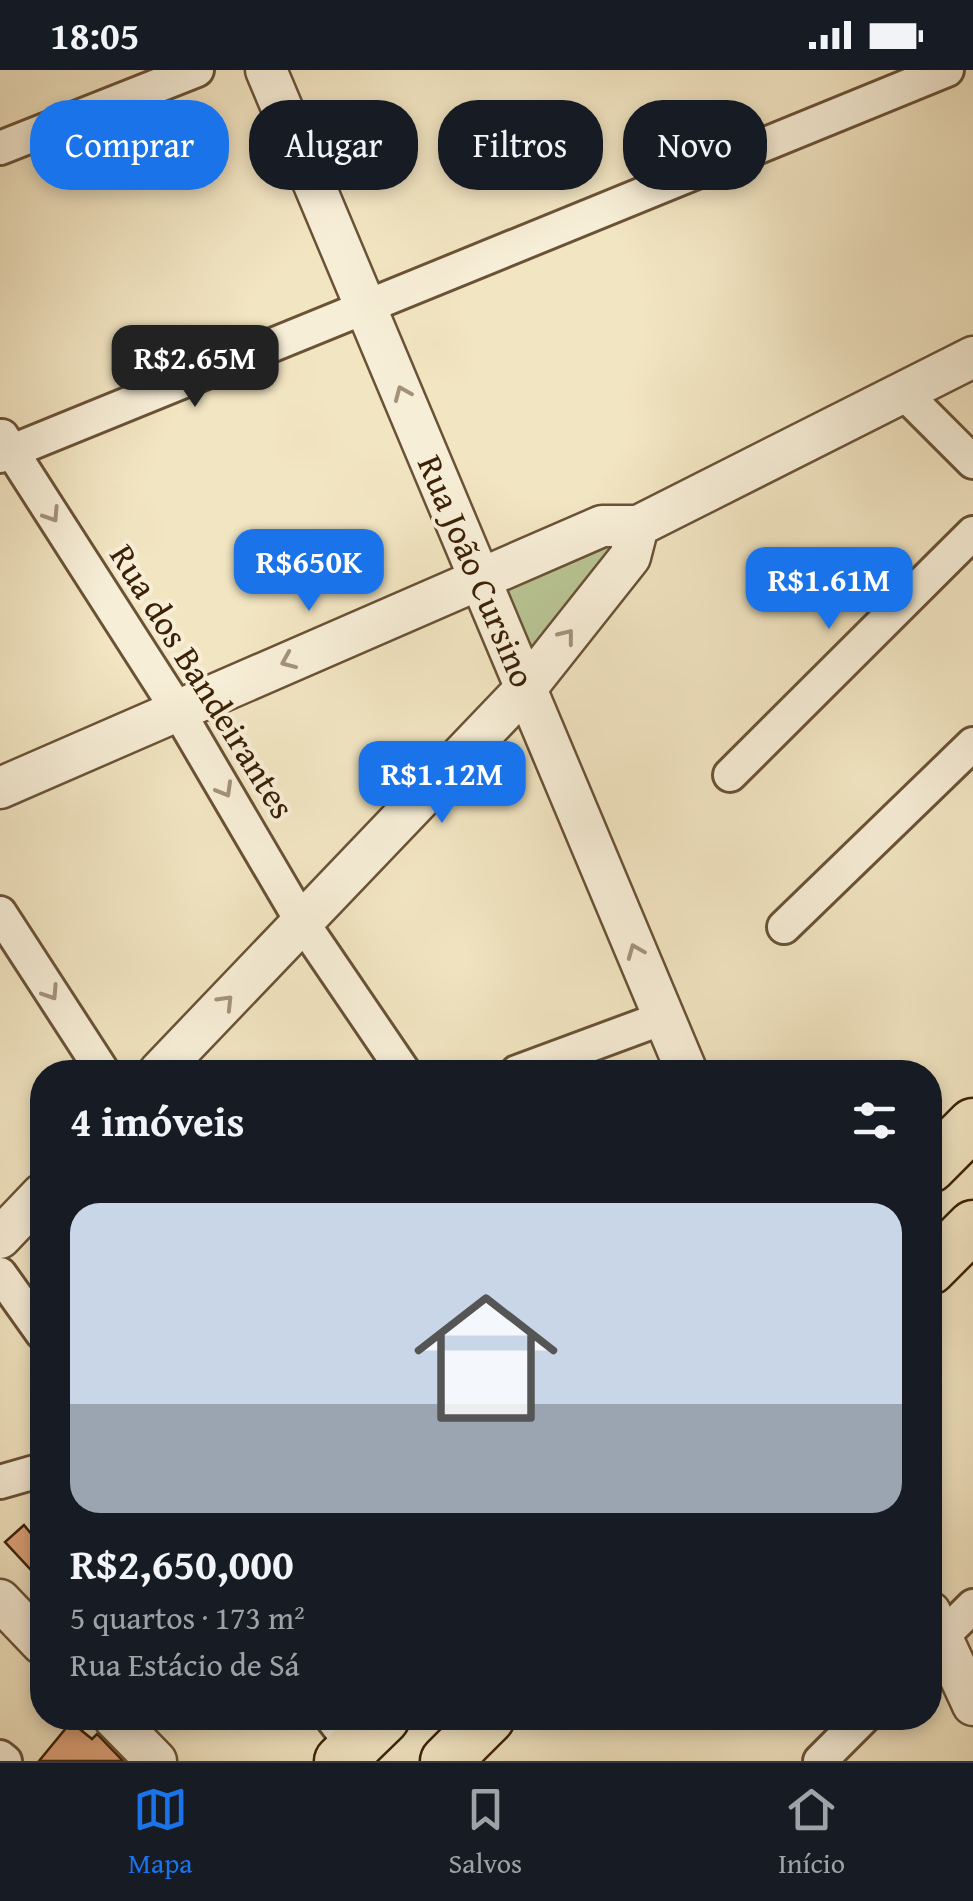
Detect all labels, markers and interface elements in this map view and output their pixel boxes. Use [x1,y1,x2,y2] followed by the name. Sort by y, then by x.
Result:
[50,7,140,63] text: 18:05
[30,100,229,190] chip: Comprar
[249,100,418,190] chip: Alugar
[438,100,603,190] chip: Filtros
[623,100,767,190] chip: Novo
[103,325,287,410] pin: R$2.65M
[134,334,256,381] text: R$2.65M
[393,385,413,402] one-way arrow
[405,447,549,695] street label: Rua João Cursino
[40,504,59,522] one-way arrow
[228,529,390,614] pin: R$650K
[98,534,308,828] street label: Rua dos Bandeirantes
[256,538,362,585] text: R$650K
[737,547,921,632] pin: R$1.61M
[768,556,890,603] text: R$1.61M
[555,630,573,648] one-way arrow
[281,649,299,669] one-way arrow
[350,741,534,826] pin: R$1.12M
[381,750,503,797] text: R$1.12M
[213,779,232,797] one-way arrow
[627,943,647,960] one-way arrow
[39,982,58,1000] one-way arrow
[214,995,232,1014] one-way arrow
[70,1090,245,1151] text: 4 imóveis
[847,1093,902,1148] icon: filters
[396,1268,576,1448] icon: home
[70,1533,294,1594] text: R$2,650,000
[70,1594,305,1641] text: 5 quartos · 173 m²
[70,1641,300,1688] text: Rua Estácio de Sá
[128,1782,193,1883] tab: Mapa
[449,1782,522,1883] tab: Salvos
[778,1782,845,1883] tab: Início

